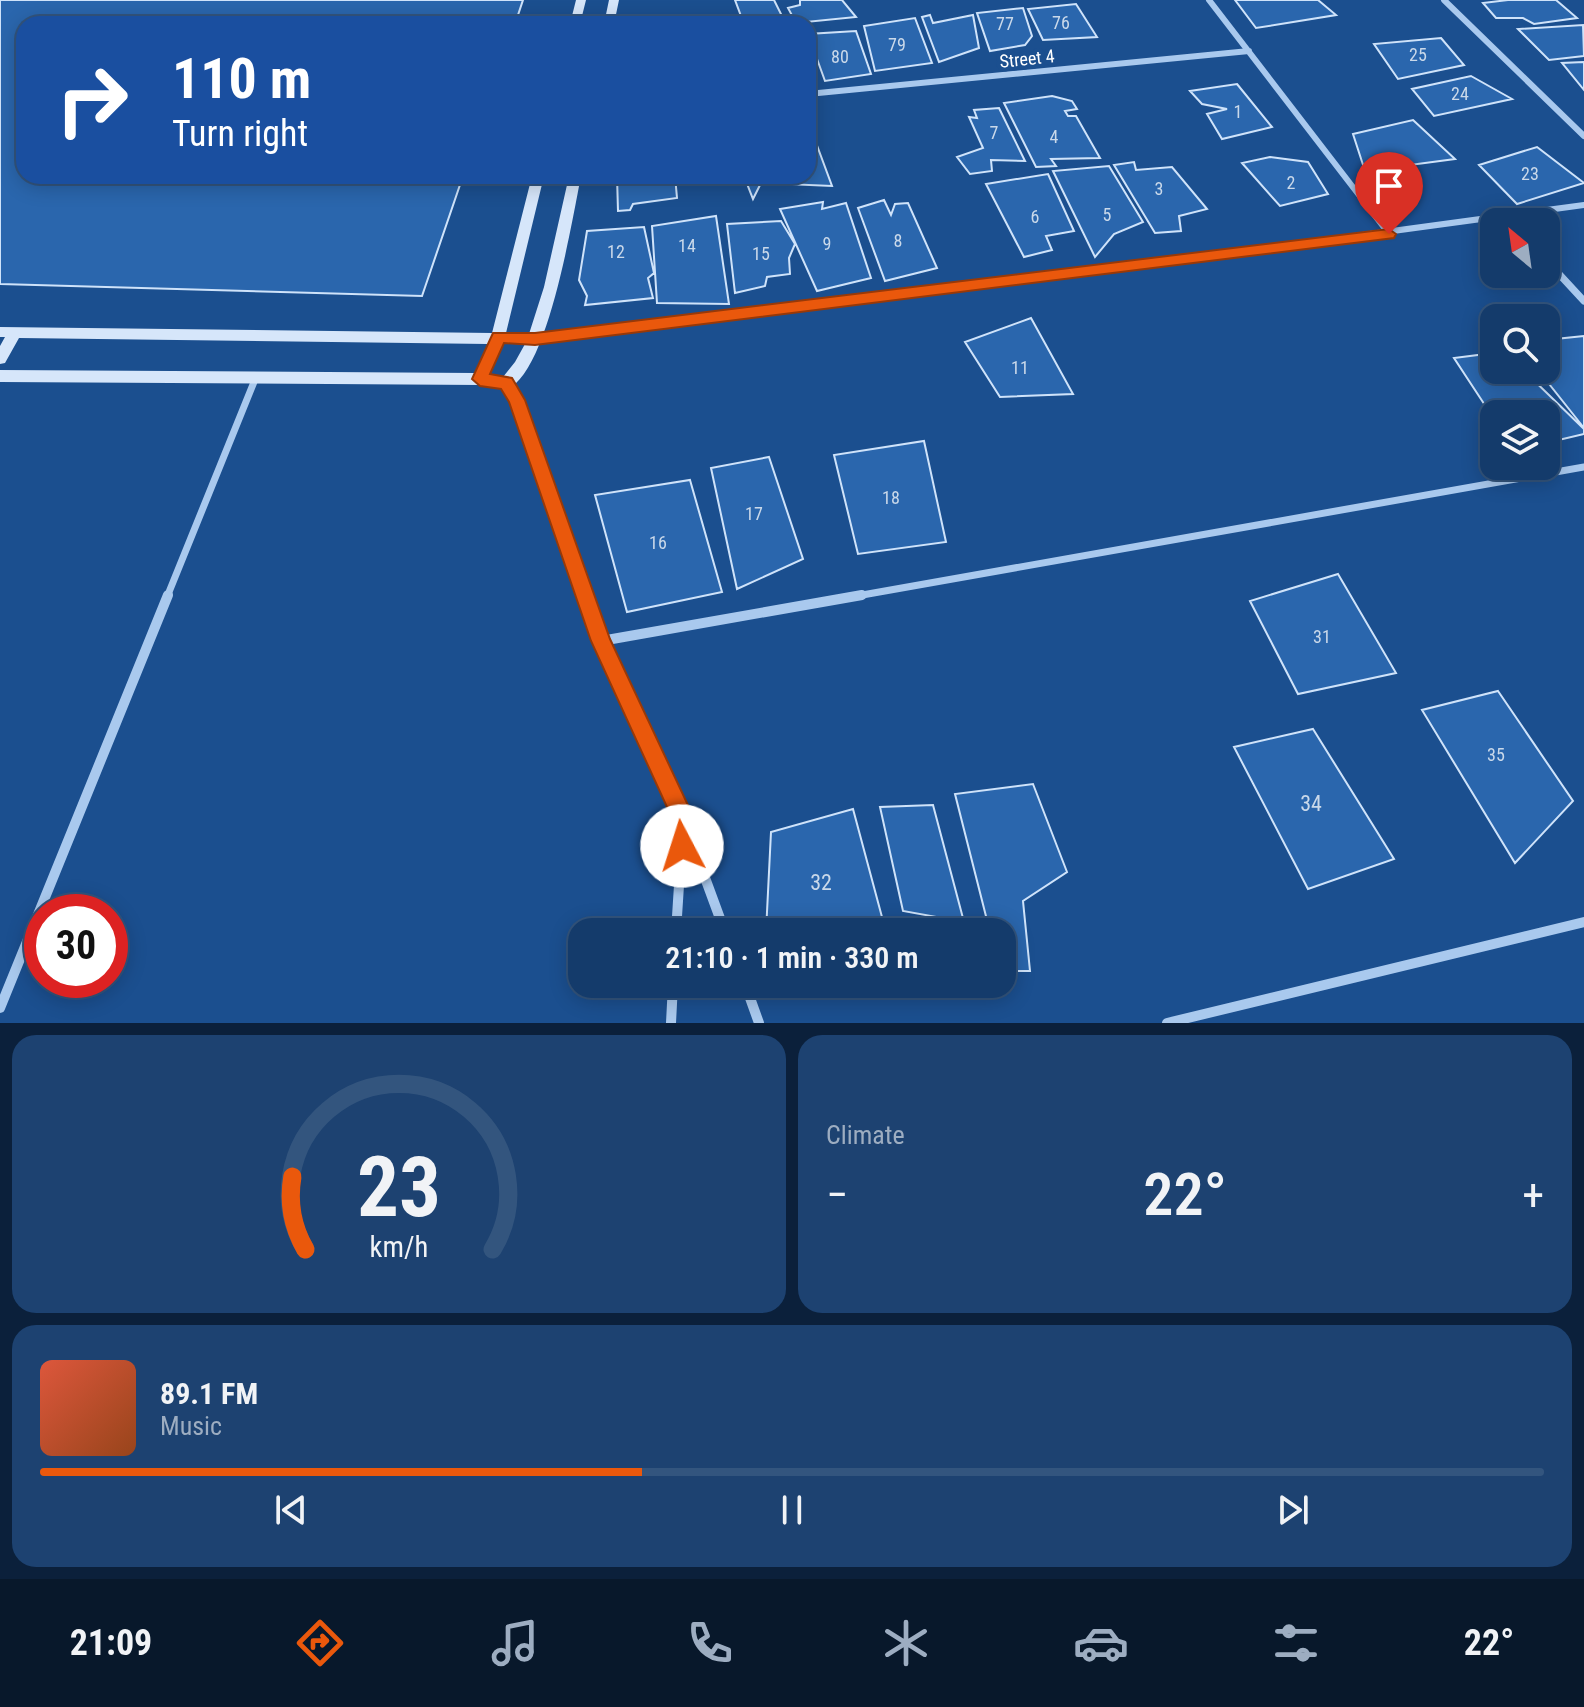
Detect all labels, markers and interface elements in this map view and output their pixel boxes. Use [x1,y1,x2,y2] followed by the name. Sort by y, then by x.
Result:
[1052,12,1070,33] house number: 76
[996,13,1014,34] house number: 77
[888,34,906,55] house number: 79
[1409,44,1427,65] house number: 25
[998,45,1056,72] street label: Street 4
[172,46,311,112] text: 110 m
[831,46,849,67] house number: 80
[40,48,144,152] icon: right
[1451,83,1469,104] house number: 24
[1234,101,1242,122] house number: 1
[172,113,308,155] text: Turn right
[990,122,999,143] house number: 7
[1050,126,1059,147] house number: 4
[1355,152,1423,234] pin
[1521,163,1539,184] house number: 23
[1367,164,1411,208] icon: arrive
[1287,172,1296,193] house number: 2
[1155,178,1163,199] house number: 3
[1103,204,1112,225] house number: 5
[1031,206,1039,227] house number: 6
[1480,208,1560,288] north arrow
[1480,208,1560,480] map controls
[894,230,902,251] house number: 8
[823,233,831,254] house number: 9
[678,235,696,256] house number: 14
[607,241,625,262] house number: 12
[752,243,770,264] house number: 15
[1480,304,1560,384] button: search
[1011,357,1029,378] house number: 11
[1480,400,1560,480] button: layers
[882,487,900,508] house number: 18
[745,503,763,524] house number: 17
[649,532,667,553] house number: 16
[1313,626,1331,647] house number: 31
[1487,744,1505,765] house number: 35
[1300,791,1322,816] house number: 34
[640,804,724,888] position arrow
[810,870,832,895] house number: 32
[24,894,128,998] speed limit sign: 30
[665,940,919,975] text: 21:10 · 1 min · 330 m
[826,1120,905,1150] text: Climate
[357,1139,441,1236] text: 23
[1143,1159,1227,1230] text: 22°
[826,1169,848,1221] text: −
[1522,1169,1544,1221] text: +
[370,1230,428,1264] text: km/h
[160,1376,258,1411] text: 89.1 FM
[160,1411,222,1441] text: Music
[269,1488,313,1532] icon: previous
[770,1488,814,1532] icon: pause
[1271,1488,1315,1532] icon: next
[292,1615,348,1671] icon: directions
[487,1615,543,1671] icon: music
[682,1615,738,1671] icon: phone
[878,1615,934,1671] icon: climate
[1073,1615,1129,1671] icon: car
[1268,1615,1324,1671] icon: filters
[70,1622,152,1664] text: 21:09
[1464,1622,1514,1664] text: 22°

